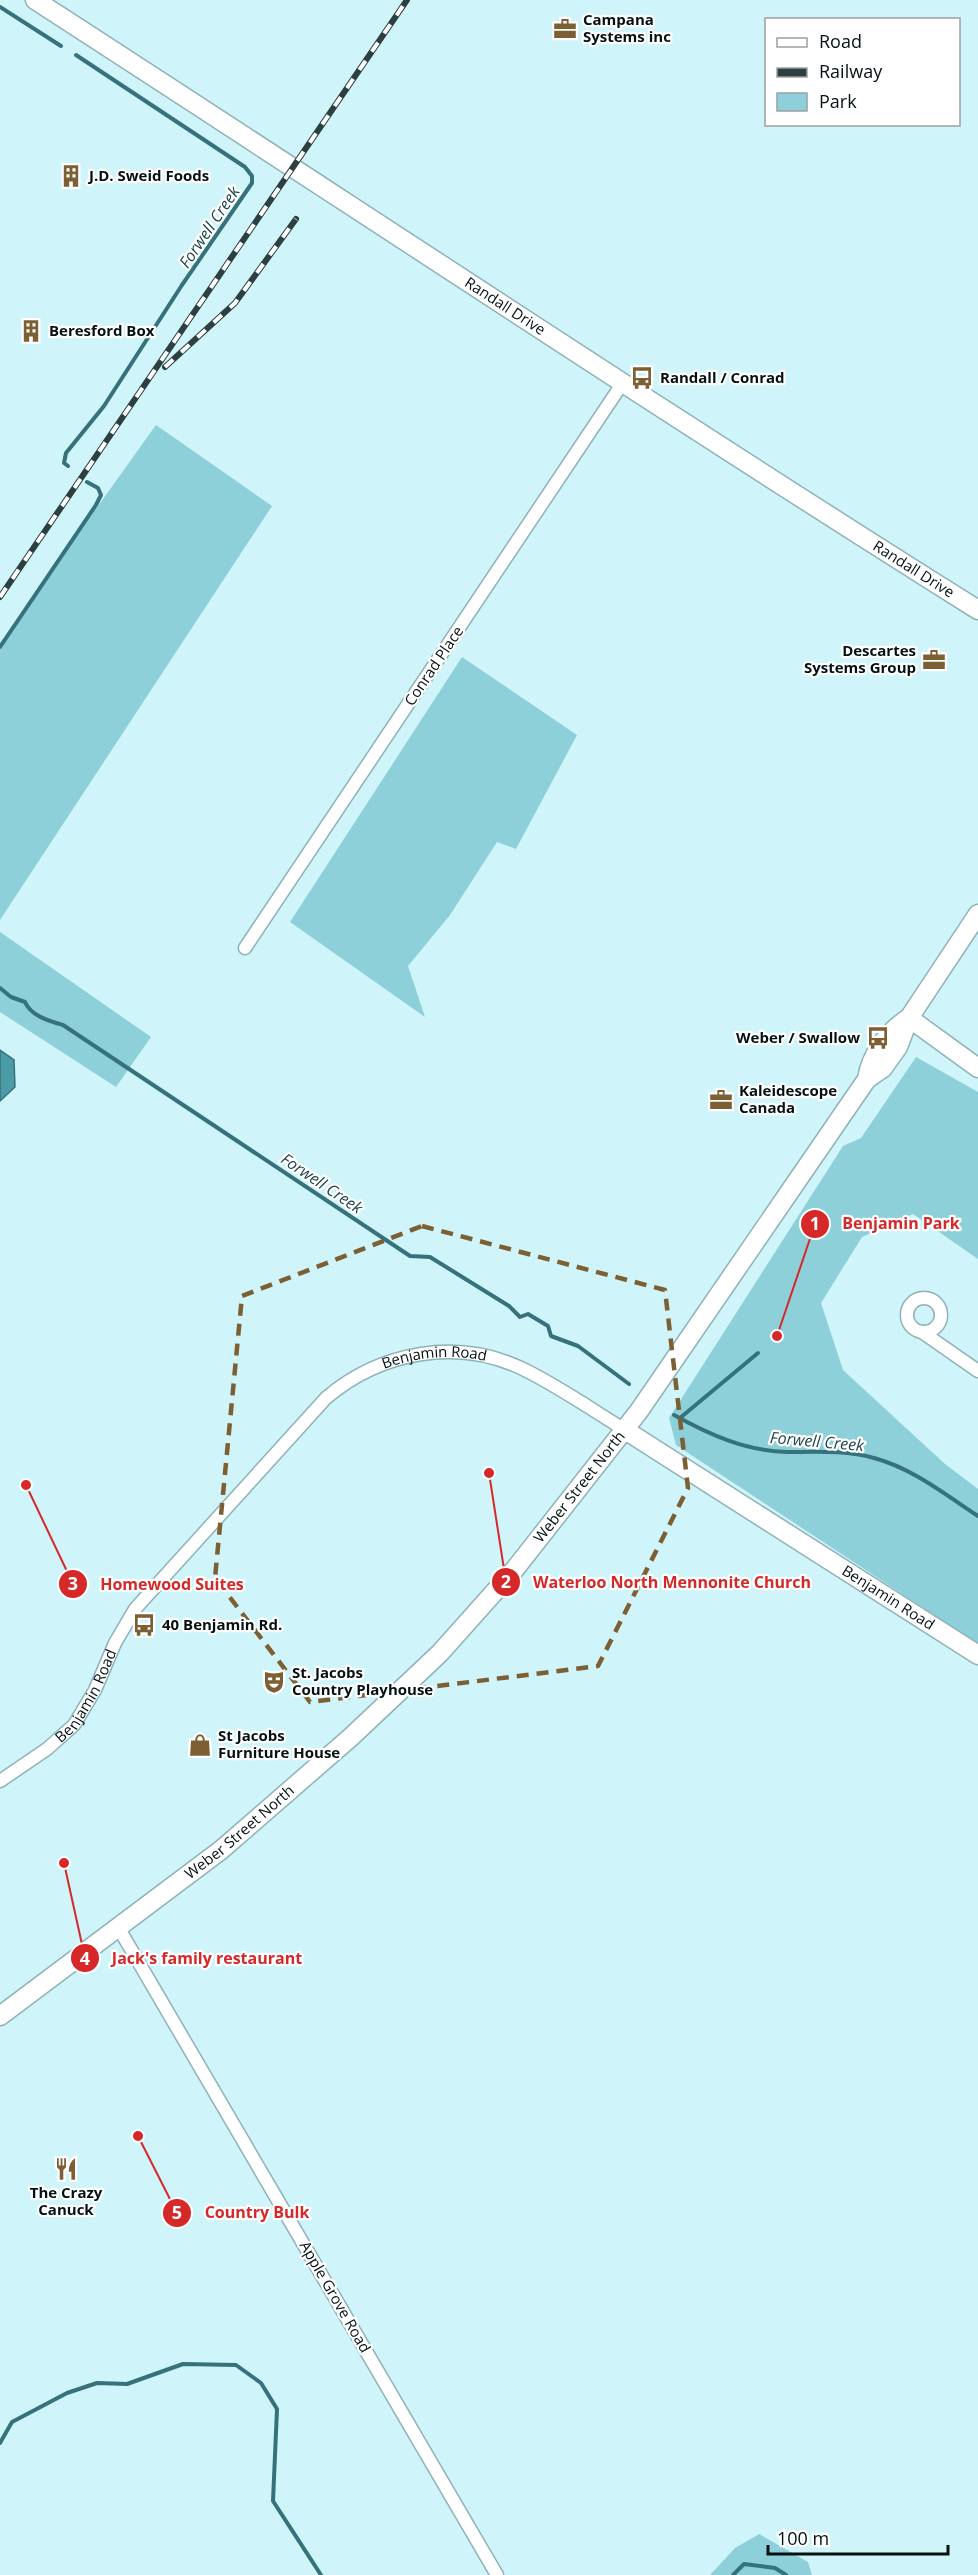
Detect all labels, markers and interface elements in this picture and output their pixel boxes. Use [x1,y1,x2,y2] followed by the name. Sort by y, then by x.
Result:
[583,9,671,46] place label: Campana Systems inc
[552,16,578,42] office icon: Campana Systems inc
[765,18,960,126] legend
[819,29,862,53] text: Road
[819,59,883,83] text: Railway
[819,89,857,113] text: Park
[58,163,84,189] building icon: J.D. Sweid Foods
[87,165,209,185] place label: J.D. Sweid Foods
[174,181,245,272] water label: Forwell Creek
[461,272,550,339] street label: Randall Drive
[18,318,44,344] building icon: Beresford Box
[49,320,155,340] place label: Beresford Box
[629,365,655,391] bus stop icon: Randall / Conrad
[660,367,785,387] place label: Randall / Conrad
[870,535,959,602] street label: Randall Drive
[399,622,467,709] street label: Conrad Place
[804,640,916,677] place label: Descartes Systems Group
[921,647,947,673] office icon: Descartes Systems Group
[865,1025,891,1051] bus stop icon: Weber / Swallow
[736,1027,860,1047] place label: Weber / Swallow
[739,1080,837,1117] place label: Kaleidescope Canada
[708,1087,734,1113] office icon: Kaleidescope Canada
[277,1148,368,1219] water label: Forwell Creek
[800,1207,972,1241] callout: Benjamin Park
[810,1211,820,1235] text: 1
[842,1212,960,1234] text: Benjamin Park
[379,1341,489,1373] street label: Benjamin Road
[529,1426,629,1546] street label: Weber Street North
[769,1426,866,1456] water label: Forwell Creek
[839,1560,939,1634] street label: Benjamin Road
[491,1565,823,1599] callout: Waterloo North Mennonite Church
[58,1567,256,1601] callout: Homewood Suites
[501,1569,511,1593] text: 2
[68,1571,78,1595] text: 3
[533,1571,811,1593] text: Waterloo North Mennonite Church
[100,1573,244,1595] text: Homewood Suites
[131,1612,157,1638] bus stop icon: 40 Benjamin Rd.
[162,1614,282,1634] place label: 40 Benjamin Rd.
[50,1646,120,1746] street label: Benjamin Road
[292,1662,433,1699] place label: St. Jacobs Country Playhouse
[261,1669,287,1695] theatre icon: St. Jacobs Country Playhouse
[218,1725,340,1762] place label: St Jacobs Furniture House
[187,1732,213,1758] shop icon: St Jacobs Furniture House
[180,1780,298,1883] street label: Weber Street North
[70,1941,314,1975] callout: Jack's family restaurant
[80,1946,90,1970] text: 4
[110,1947,302,1969] text: Jack's family restaurant
[53,2156,79,2182] restaurant icon: The Crazy Canuck
[30,2182,103,2219] place label: The Crazy Canuck
[162,2196,321,2230] callout: Country Bulk
[172,2200,182,2224] text: 5
[205,2201,309,2223] text: Country Bulk
[296,2237,376,2356] street label: Apple Grove Road
[768,2518,948,2556] scale bar
[777,2526,829,2550] text: 100 m

